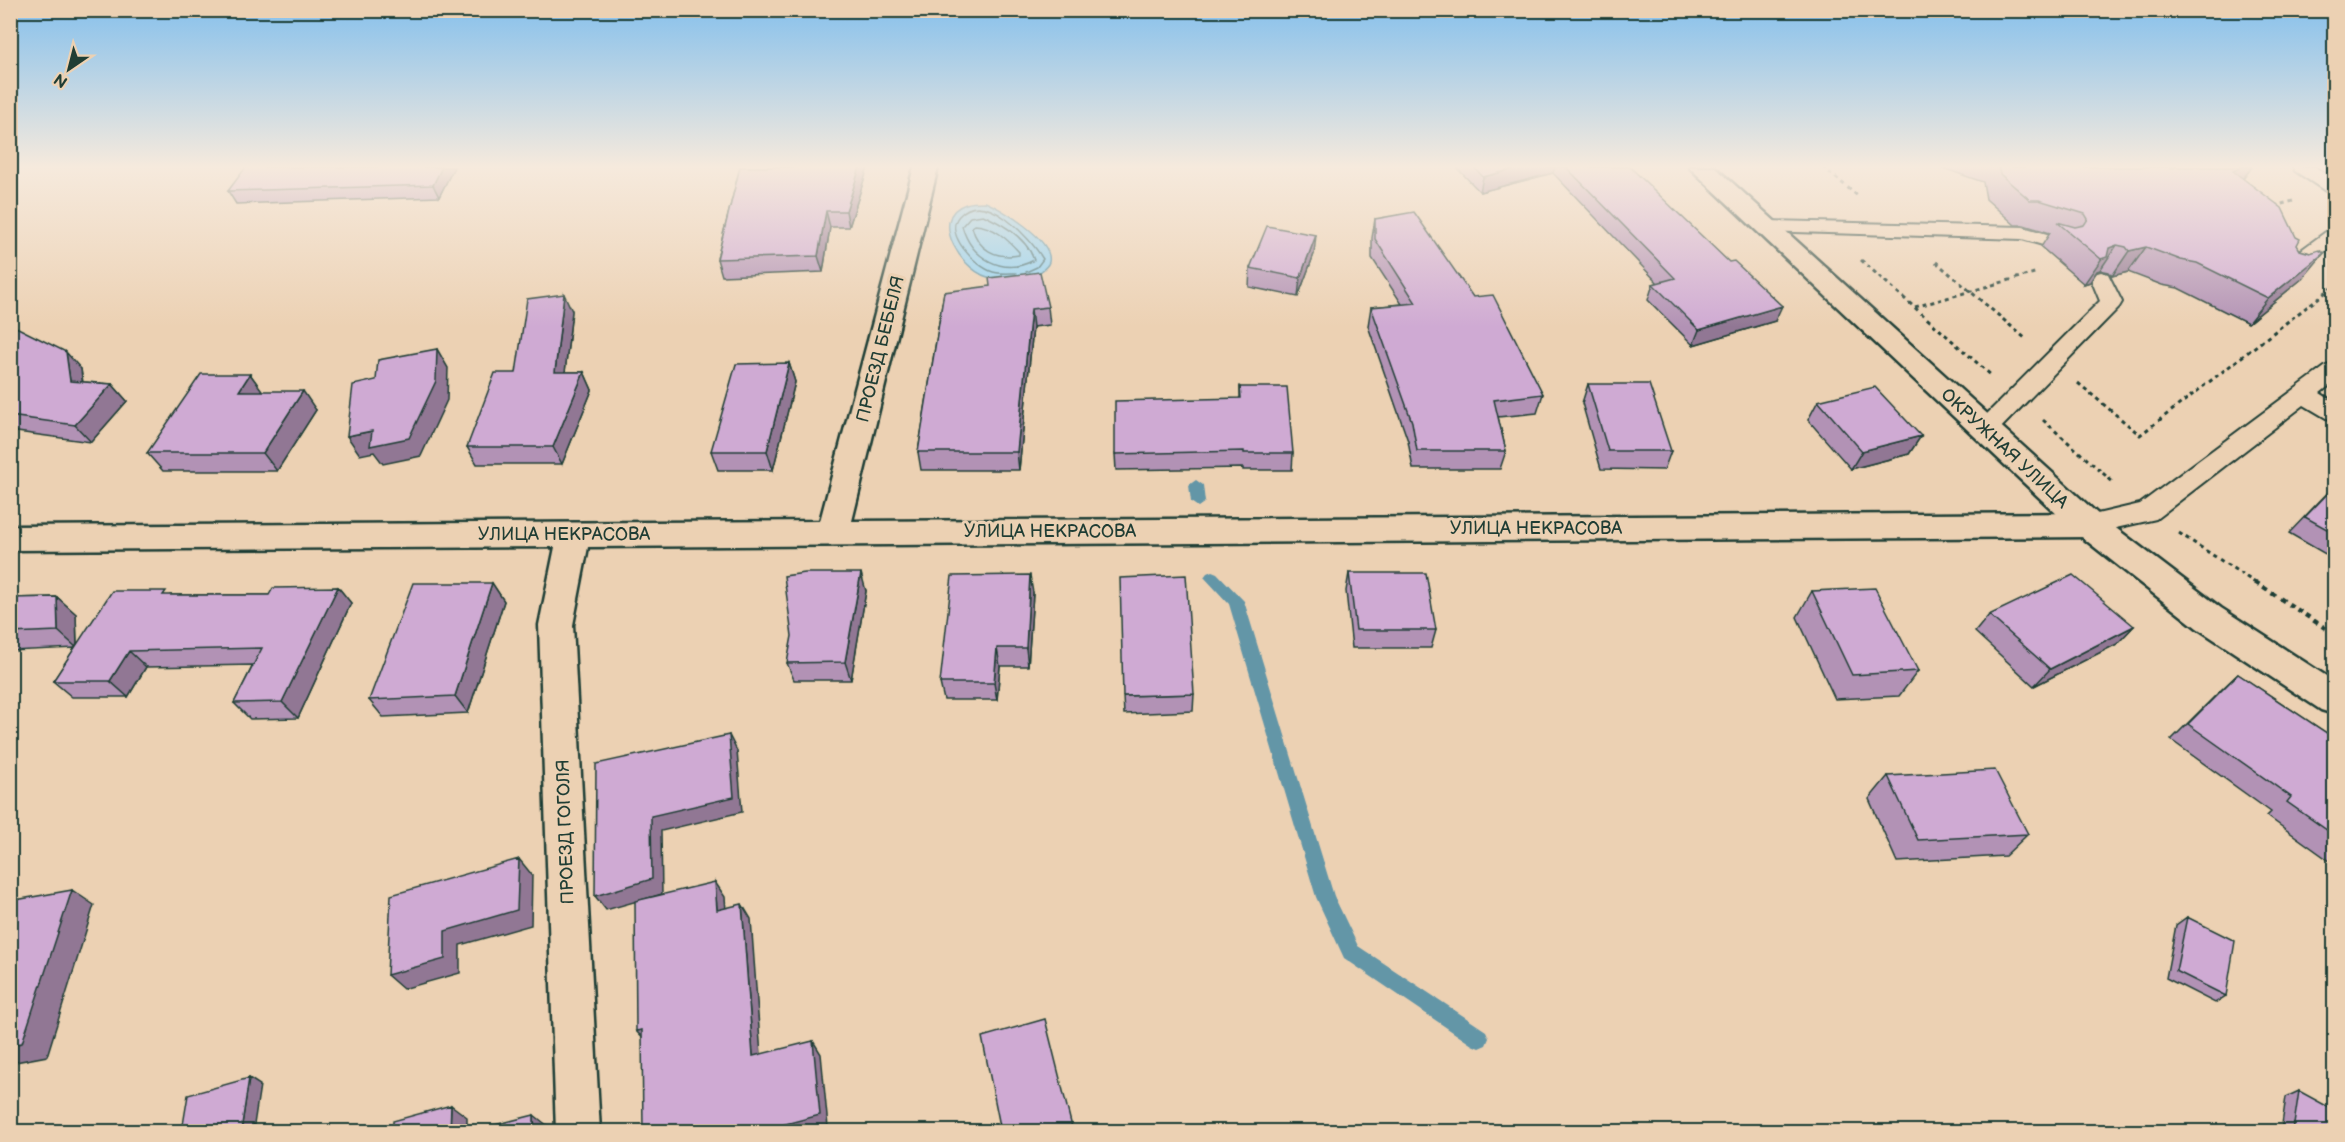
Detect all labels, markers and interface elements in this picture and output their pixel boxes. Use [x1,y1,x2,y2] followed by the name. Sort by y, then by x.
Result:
[39,39,99,99] north arrow
[51,69,72,91] text: N
[852,274,909,424] street label: ПРОЕЗД БЕБЕЛЯ
[1937,384,2073,513] street label: ОКРУЖНАЯ УЛИЦА
[1450,518,1622,539] street label: УЛИЦА НЕКРАСОВА
[964,521,1136,542] street label: УЛИЦА НЕКРАСОВА
[478,524,650,545] street label: УЛИЦА НЕКРАСОВА
[552,759,579,905] street label: ПРОЕЗД ГОГОЛЯ

